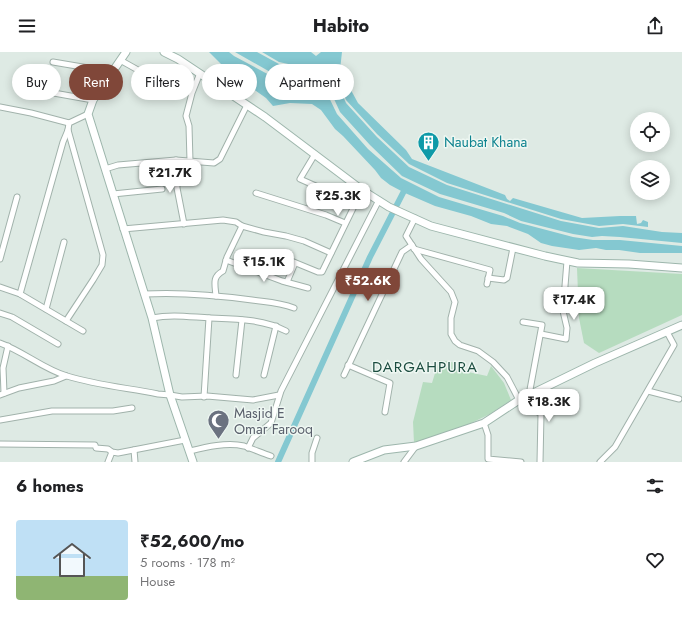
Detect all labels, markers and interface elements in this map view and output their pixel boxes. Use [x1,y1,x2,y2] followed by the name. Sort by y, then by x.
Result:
[313,13,369,39] text: Habito
[16,15,38,37] icon: menu
[644,15,666,37] icon: share
[12,64,61,100] chip: Buy
[69,64,123,100] chip: Rent
[131,64,194,100] chip: Filters
[202,64,257,100] chip: New
[265,64,354,100] chip: Apartment
[630,112,670,200] map controls
[630,112,670,152] button: locate
[415,129,441,162] building icon: Naubat Khana
[444,132,527,152] place label: Naubat Khana
[137,160,203,194] pin: ₹21.7K
[630,160,670,200] button: layers
[148,163,192,182] text: ₹21.7K
[305,183,371,217] pin: ₹25.3K
[315,186,361,205] text: ₹25.3K
[231,249,297,283] pin: ₹15.1K
[243,252,285,271] text: ₹15.1K
[335,268,401,302] pin: ₹52.6K
[345,271,391,290] text: ₹52.6K
[541,287,607,321] pin: ₹17.4K
[553,290,595,309] text: ₹17.4K
[372,356,478,378] district label: DARGAHPURA
[516,389,582,423] pin: ₹18.3K
[527,392,571,411] text: ₹18.3K
[234,403,313,439] place label: Masjid E Omar Farooq
[205,408,231,441] mosque icon: Masjid E Omar Farooq
[16,474,84,498] text: 6 homes
[644,475,666,497] icon: filters
[140,529,244,553] text: ₹52,600/mo
[48,536,96,584] icon: home
[644,549,666,571] icon: heart
[140,553,235,572] text: 5 rooms · 178 m²
[140,572,175,591] text: House

